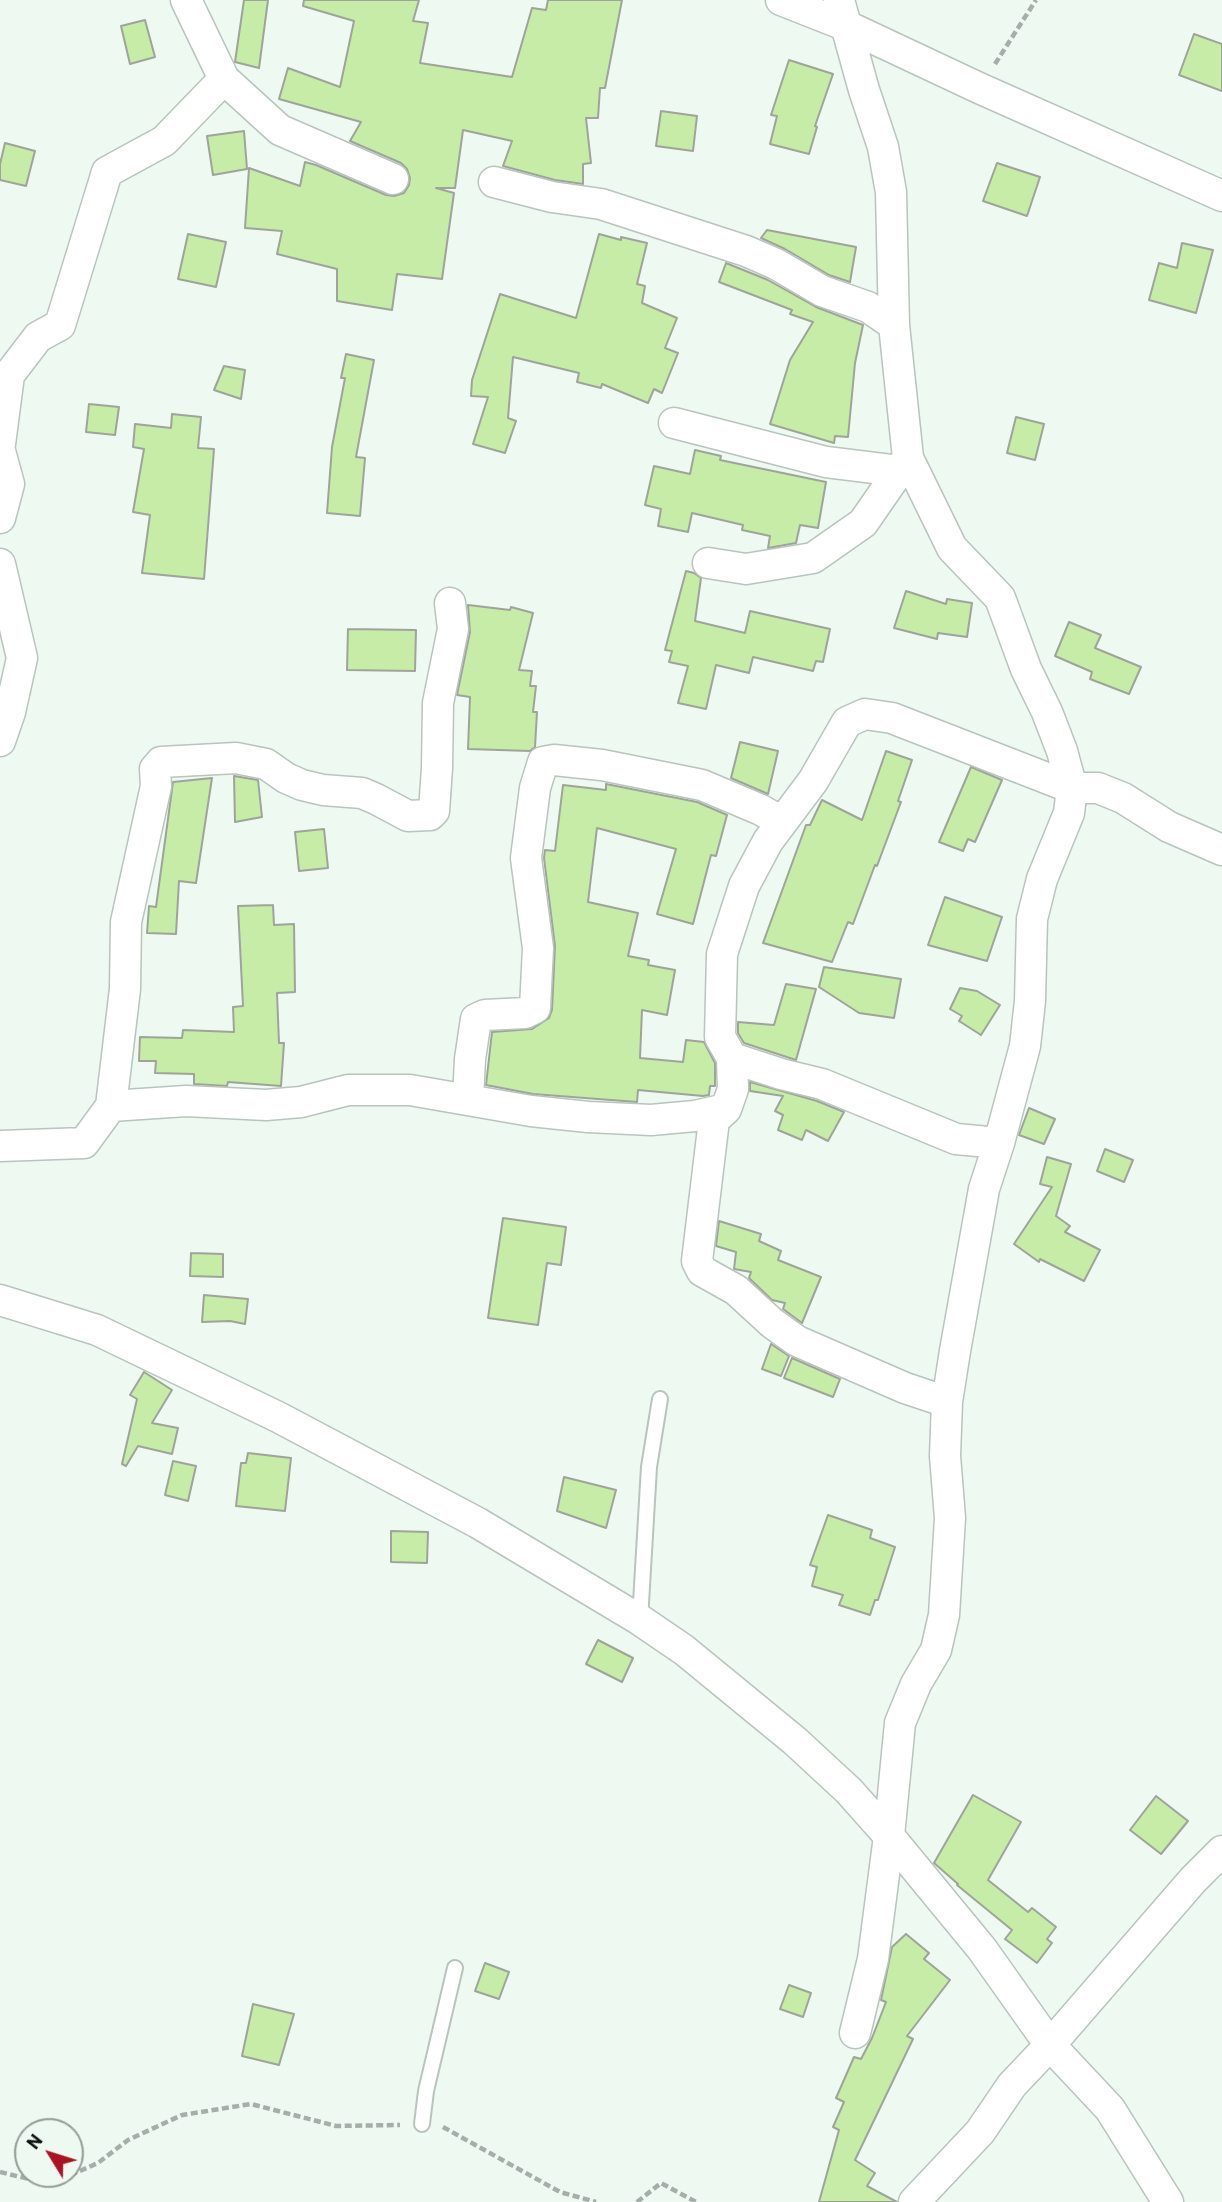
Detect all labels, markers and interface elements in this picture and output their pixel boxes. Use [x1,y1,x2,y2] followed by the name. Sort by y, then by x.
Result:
[14,2118,84,2188] north arrow
[21,2129,47,2153] text: N

